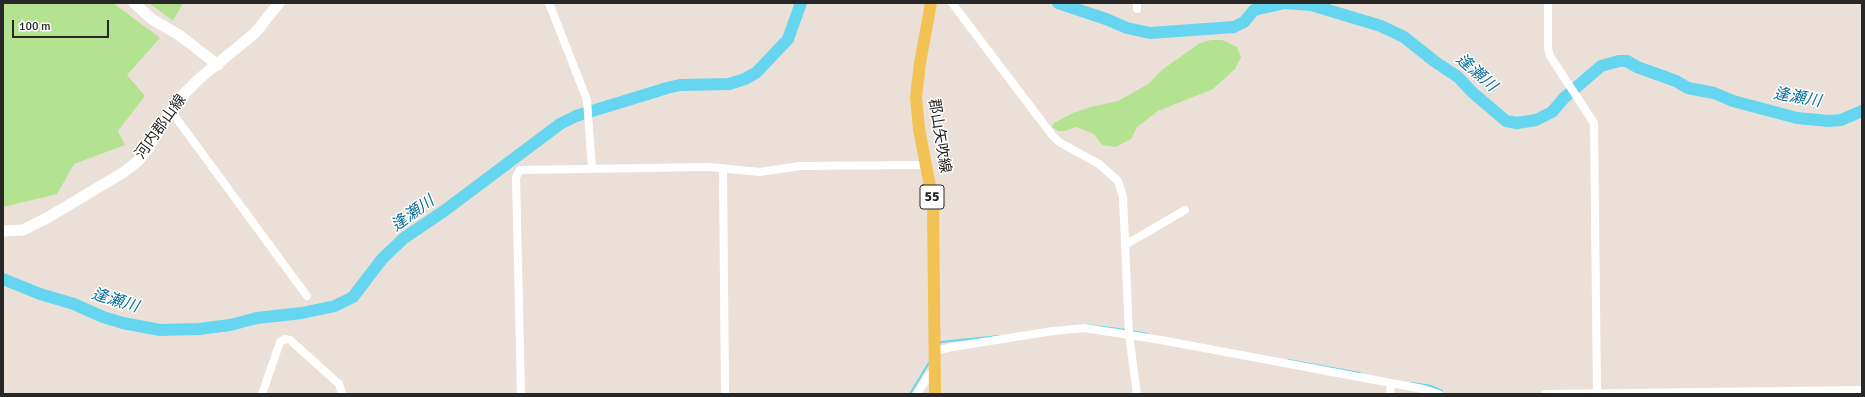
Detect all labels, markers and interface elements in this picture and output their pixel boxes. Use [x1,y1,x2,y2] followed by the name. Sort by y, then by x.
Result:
[14,12,111,38] scale bar
[19,19,51,34] text: 100 m
[1452,50,1500,96] water label: 逢瀬川
[1772,84,1822,112] water label: 逢瀬川
[132,91,190,163] street label: 河内郡山線
[924,98,954,174] street label: 郡山矢吹線
[920,185,944,209] road number: 55
[388,192,438,236] water label: 逢瀬川
[89,285,141,317] water label: 逢瀬川

